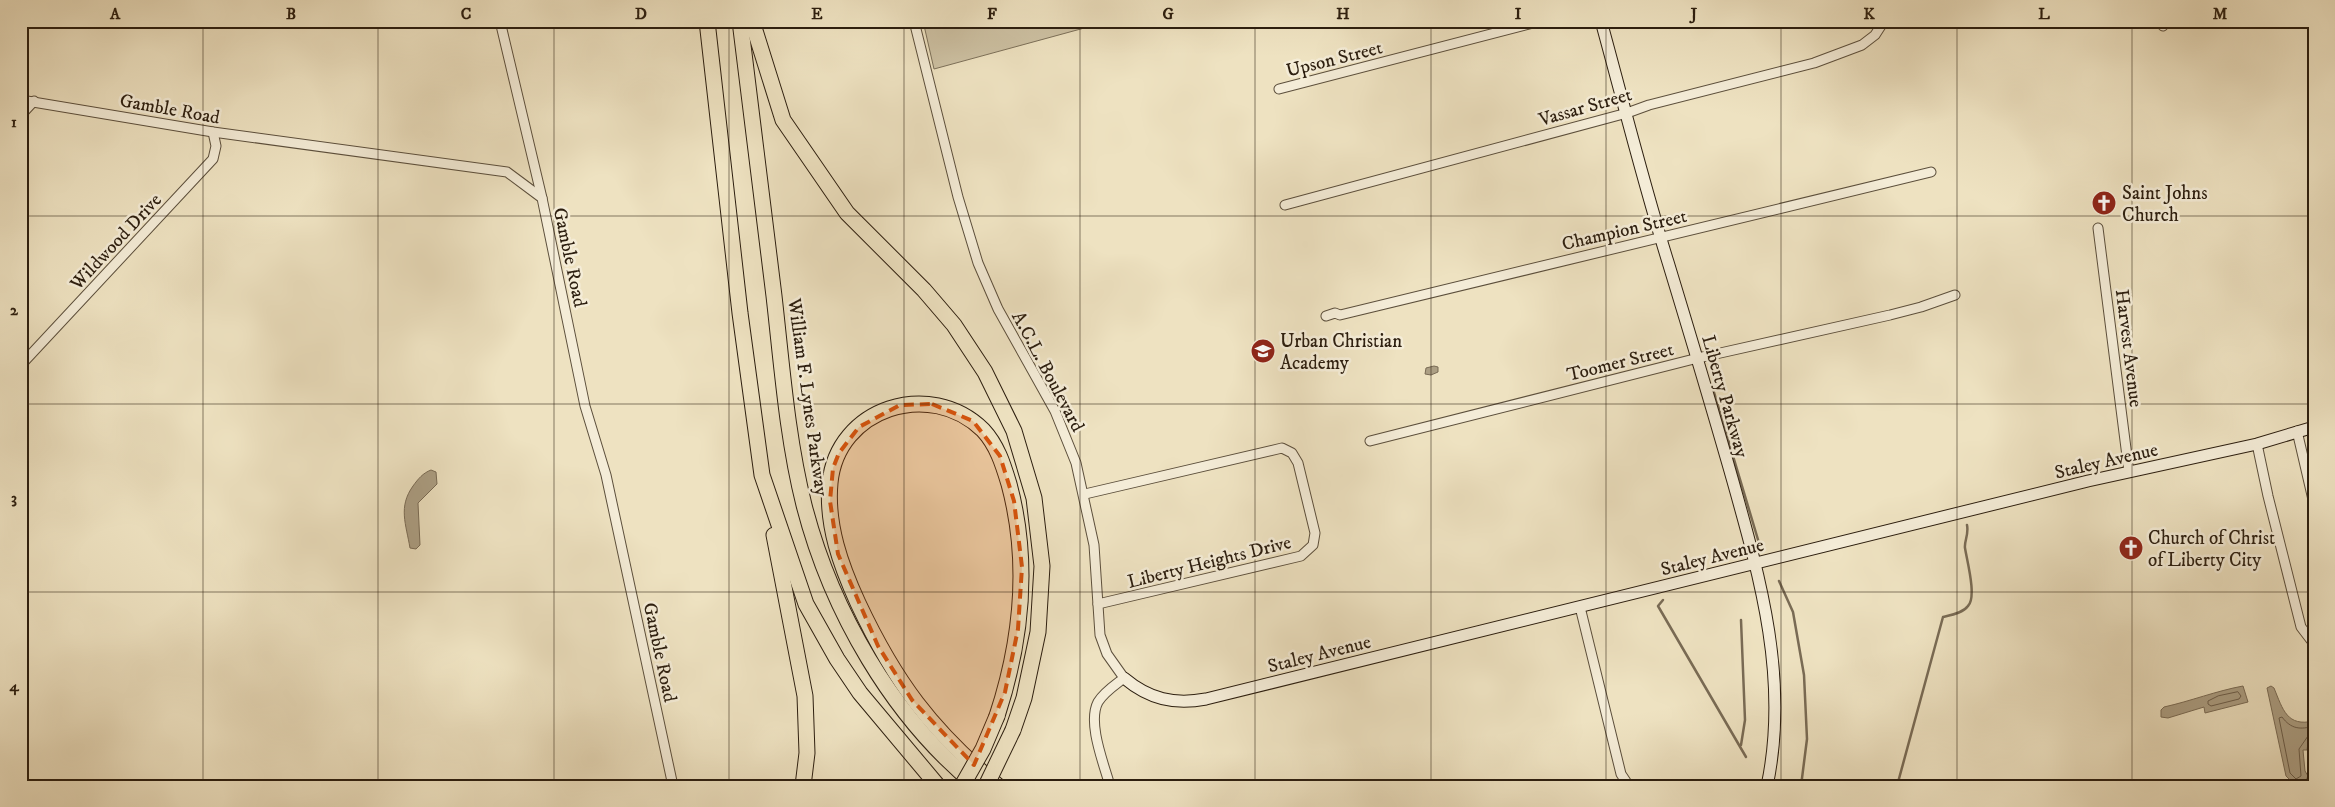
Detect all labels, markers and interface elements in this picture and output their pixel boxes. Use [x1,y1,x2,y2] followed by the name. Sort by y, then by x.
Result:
[109,4,121,24] text: A
[286,4,296,24] text: B
[461,4,471,24] text: C
[635,4,647,24] text: D
[811,4,823,24] text: E
[987,4,997,24] text: F
[1162,4,1174,24] text: G
[1336,4,1350,24] text: H
[1515,4,1522,24] text: I
[1689,4,1698,24] text: J
[1863,4,1875,24] text: K
[2038,4,2050,24] text: L
[2213,4,2228,24] text: M
[1284,36,1385,83] street label: Upson Street
[1535,83,1635,132] street label: Vassar Street
[118,89,222,130] street label: Gamble Road
[11,112,17,132] text: 1
[2122,182,2208,227] place label: Saint Johns Church
[65,189,167,296] street label: Wildwood Drive
[2091,190,2117,216] church icon: Saint Johns Church
[548,205,591,310] street label: Gamble Road
[1560,205,1689,256] street label: Champion Street
[2110,288,2147,409] street label: Harvest Avenue
[782,296,833,499] street label: William F. Lynes Parkway
[10,300,19,320] text: 2
[1006,308,1089,436] street label: A.C.L. Boulevard
[1280,330,1402,375] place label: Urban Christian Academy
[1696,333,1753,461] street label: Liberty Parkway
[1250,338,1276,364] school or university icon: Urban Christian Academy
[1565,338,1676,387] street label: Toomer Street
[2052,438,2160,485] street label: Staley Avenue
[11,488,17,508] text: 3
[2148,527,2275,572] place label: Church of Christ of Liberty City
[1125,531,1294,594] street label: Liberty Heights Drive
[1658,534,1766,581] street label: Staley Avenue
[2118,535,2144,561] church icon: Church of Christ of Liberty City
[638,600,681,705] street label: Gamble Road
[1265,631,1373,678] street label: Staley Avenue
[8,676,19,696] text: 4

